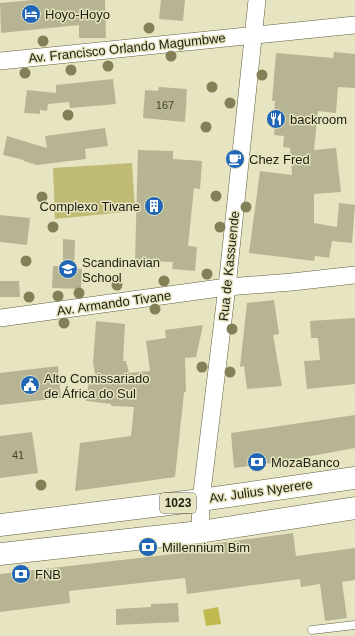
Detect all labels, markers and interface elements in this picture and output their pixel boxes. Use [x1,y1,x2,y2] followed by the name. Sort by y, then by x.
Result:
[20,3,42,25] hotel icon: Hoyo-Hoyo
[45,7,110,22] place label: Hoyo-Hoyo
[28,30,226,66] street label: Av. Francisco Orlando Magumbwe
[156,99,174,111] house number: 167
[265,108,287,130] restaurant icon: backroom
[290,112,347,127] place label: backroom
[224,148,246,170] cafe icon: Chez Fred
[249,152,310,167] place label: Chez Fred
[143,195,165,217] building icon: Complexo Tivane
[40,199,140,214] place label: Complexo Tivane
[216,210,242,322] street label: Rua de Kassuende
[82,255,160,285] place label: Scandinavian School
[57,258,79,280] school or university icon: Scandinavian School
[56,288,172,318] street label: Av. Armando Tivane
[44,371,150,401] place label: Alto Comissariado de África do Sul
[19,374,41,396] public building icon: Alto Comissariado de África do Sul
[12,449,24,461] house number: 41
[246,451,268,473] bank icon: MozaBanco
[271,455,340,470] place label: MozaBanco
[208,476,314,506] street label: Av. Julius Nyerere
[160,493,196,513] road number: 1023
[137,536,159,558] bank icon: Millennium Bim
[162,540,250,555] place label: Millennium Bim
[10,563,32,585] bank icon: FNB
[35,567,61,582] place label: FNB

